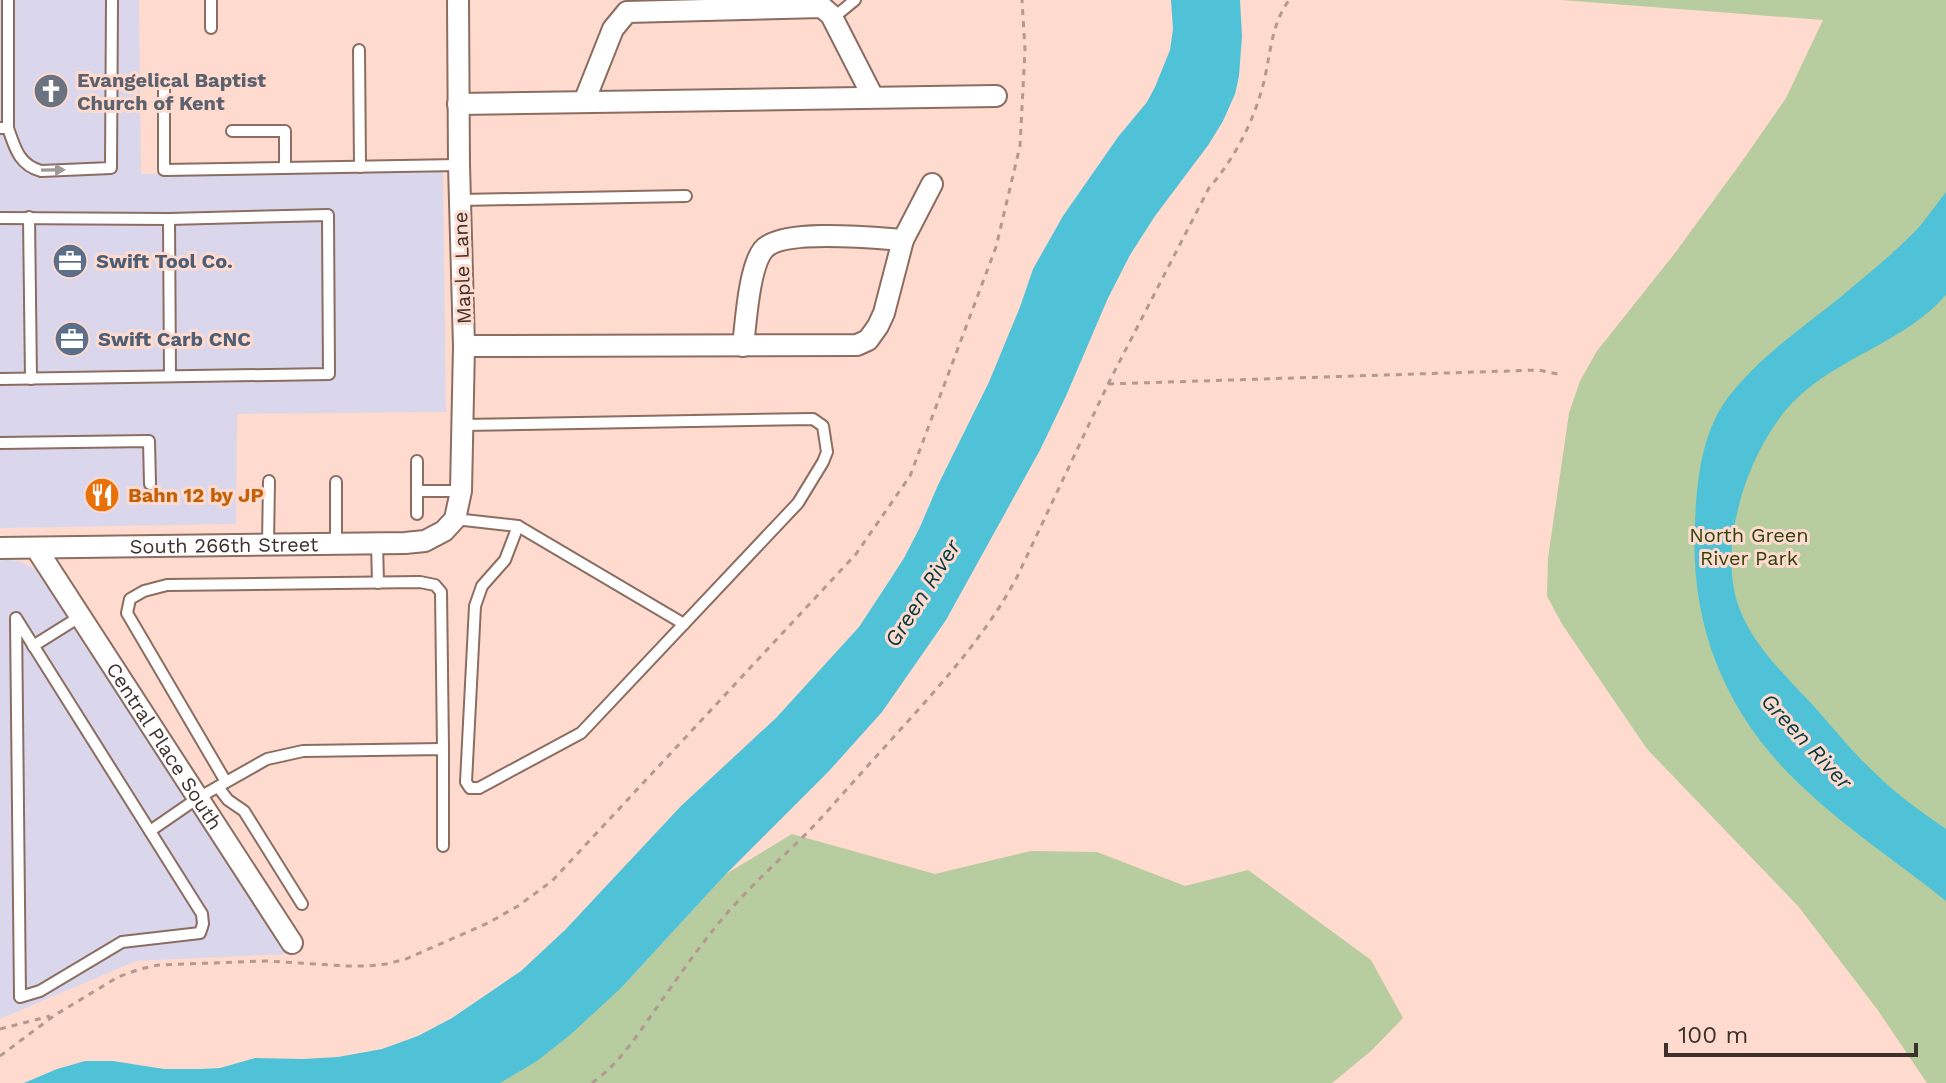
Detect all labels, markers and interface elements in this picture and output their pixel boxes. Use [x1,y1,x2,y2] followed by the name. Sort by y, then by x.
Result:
[77,68,266,115] place label: Evangelical Baptist Church of Kent
[32,72,70,110] church icon: Evangelical Baptist Church of Kent
[41,164,66,176] one-way arrow
[448,211,476,325] street label: Maple Lane
[51,242,89,280] office icon: Swift Tool Co.
[96,249,233,273] place label: Swift Tool Co.
[53,320,91,358] office icon: Swift Carb CNC
[98,327,251,351] place label: Swift Carb CNC
[83,476,121,514] restaurant icon: Bahn 12 by JP
[128,483,264,507] place label: Bahn 12 by JP
[1689,523,1809,570] park label: North Green River Park
[130,532,319,558] street label: South 266th Street
[880,534,966,651] water label: Green River
[101,658,227,834] street label: Central Place South
[1756,688,1858,795] water label: Green River
[1666,1007,1916,1057] scale bar
[1678,1021,1748,1049] text: 100 m

